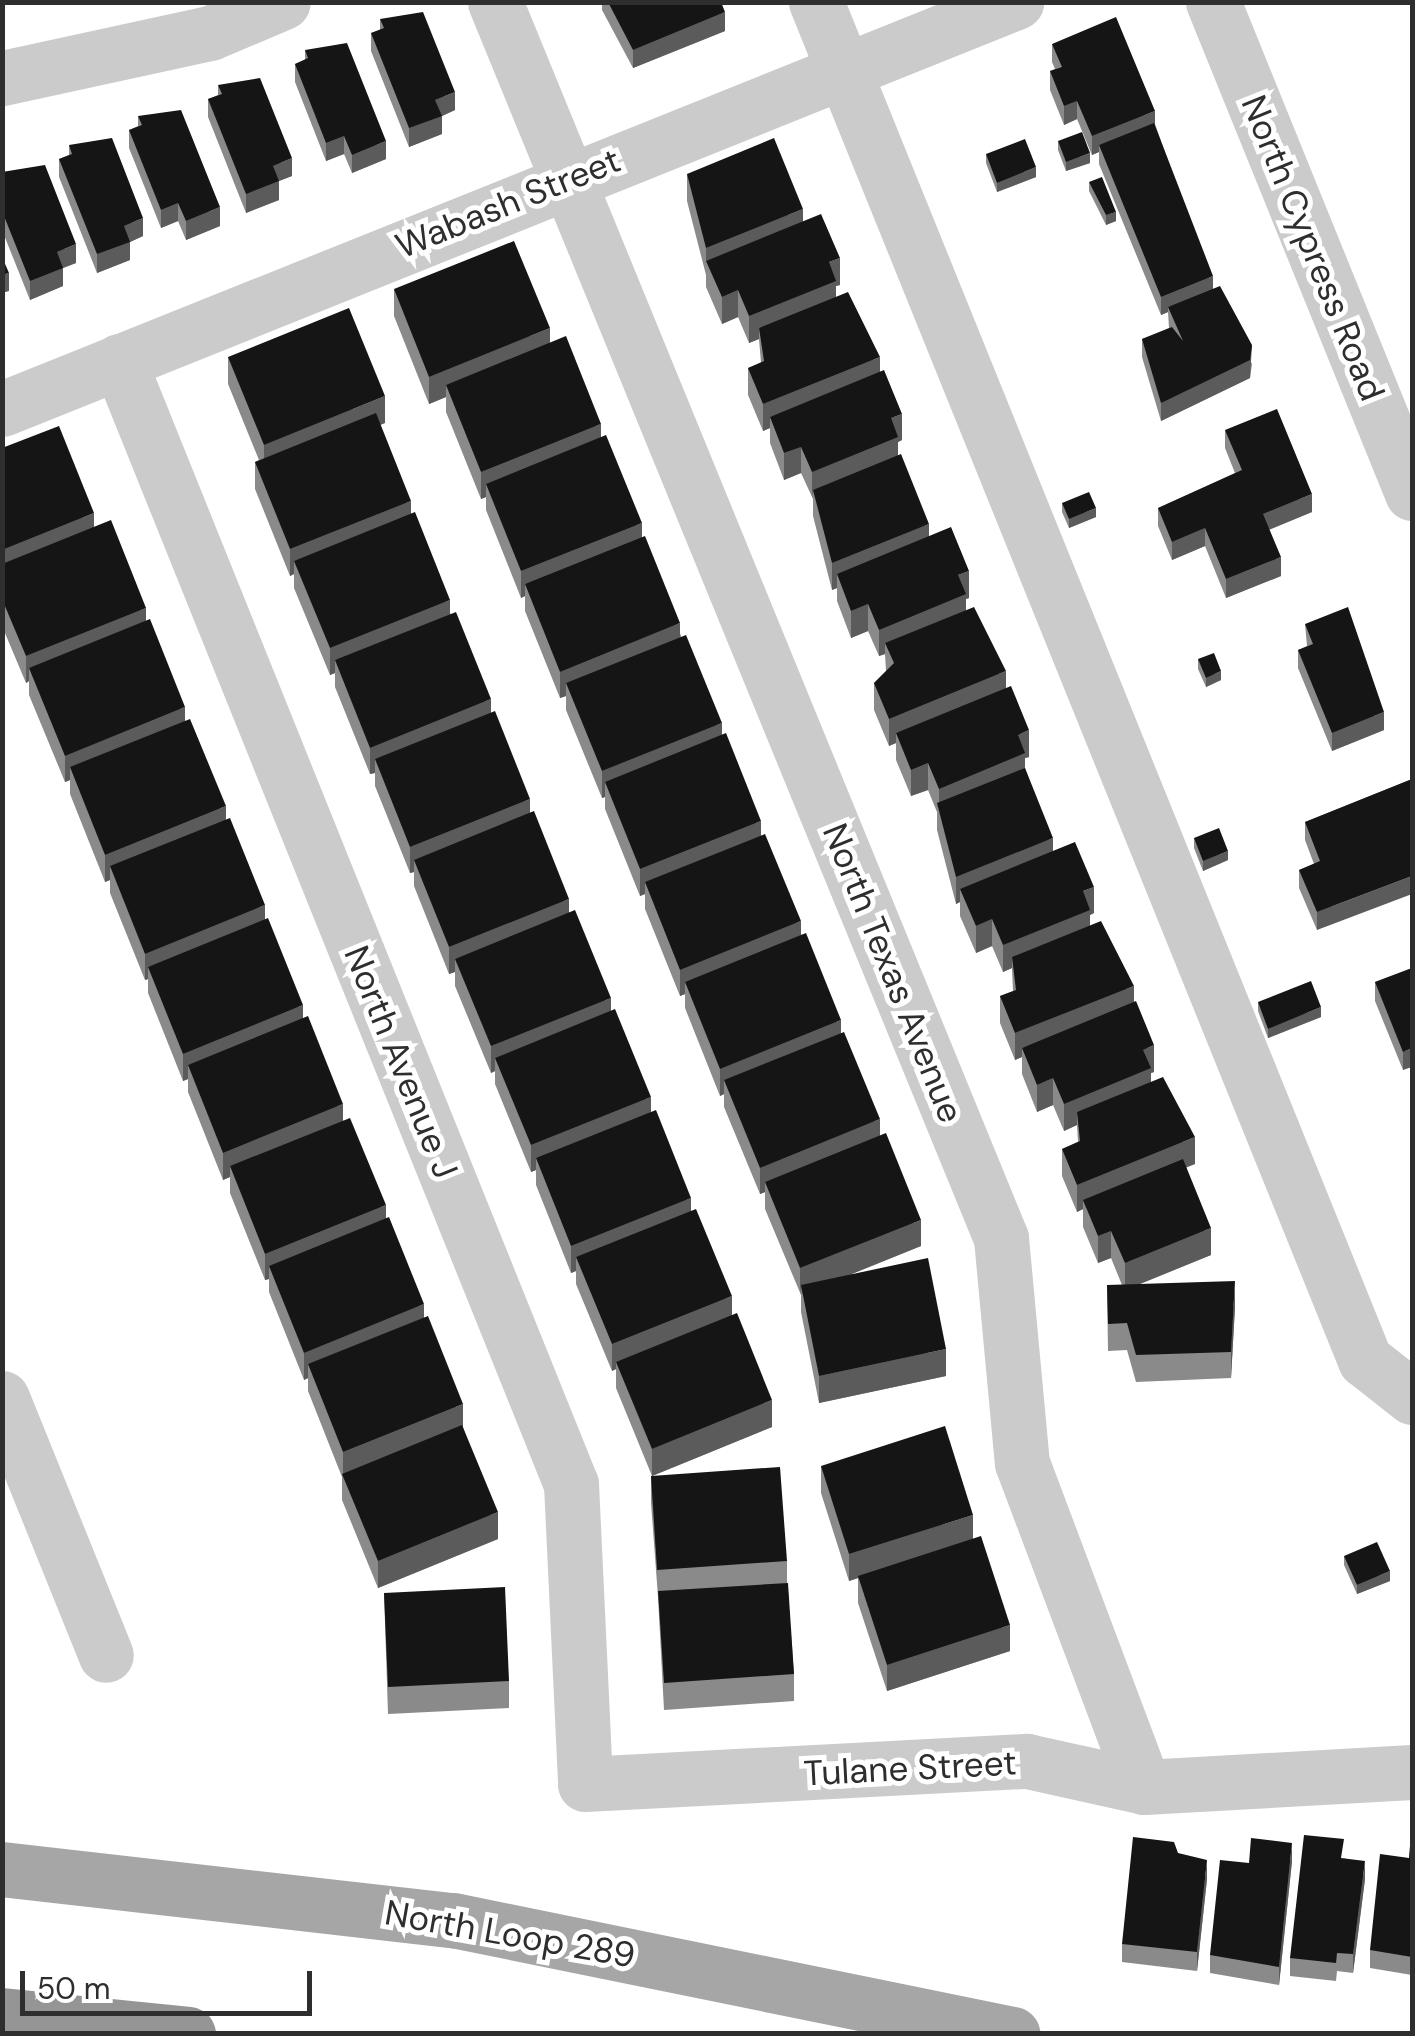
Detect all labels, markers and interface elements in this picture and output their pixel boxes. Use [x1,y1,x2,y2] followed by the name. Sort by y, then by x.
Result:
[1233,89,1393,407] street label: North Cypress Road
[390,139,626,267] street label: Wabash Street
[814,817,972,1129] street label: North Texas Avenue
[335,940,467,1184] street label: North Avenue J
[802,1741,1018,1795] street label: Tulane Street
[382,1891,638,1977] street label: North Loop 289
[25,1951,318,2013] scale bar
[37,1969,111,2008] text: 50 m

